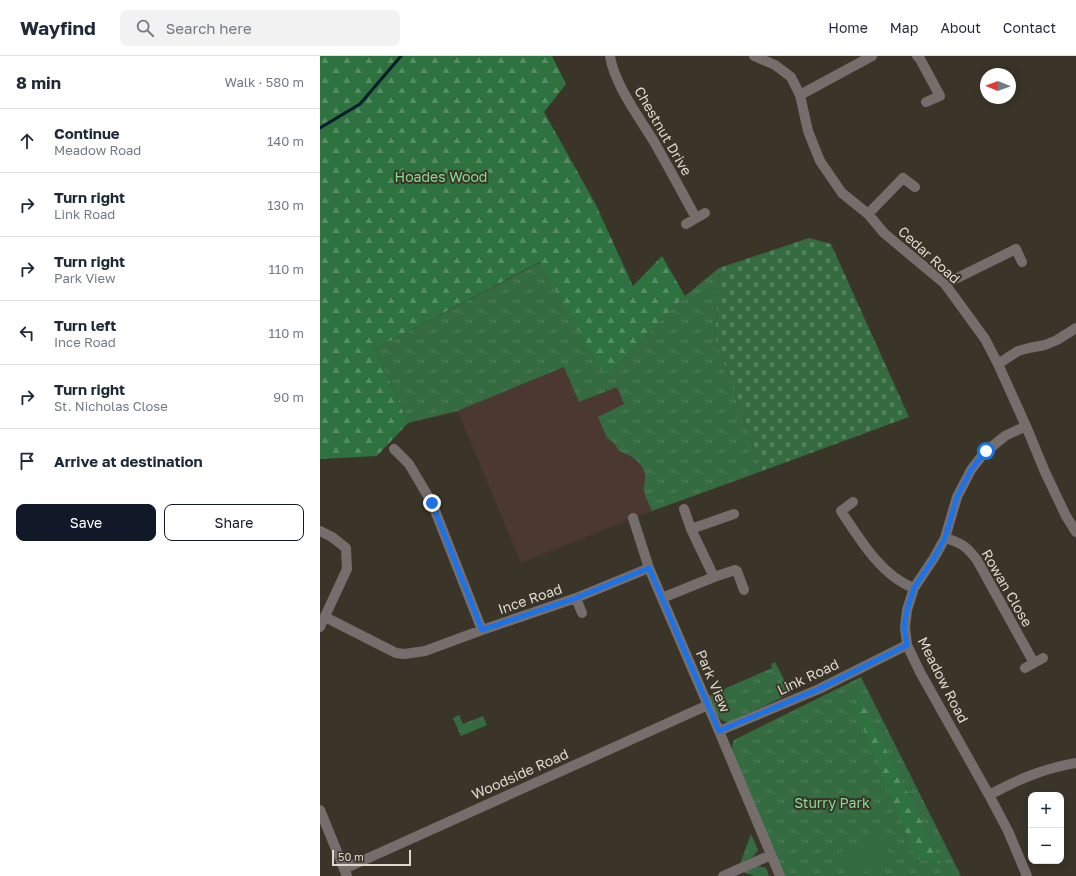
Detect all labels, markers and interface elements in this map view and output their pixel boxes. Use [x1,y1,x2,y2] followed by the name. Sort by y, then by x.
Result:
[120,10,400,46] search box
[20,16,96,39] text: Wayfind
[134,17,156,39] icon: search
[166,19,252,37] text: Search here
[828,19,868,36] text: Home
[890,19,918,36] text: Map
[940,19,981,36] text: About
[1003,19,1056,36] text: Contact
[980,68,1016,104] north arrow
[16,72,61,93] text: 8 min
[225,74,304,90] text: Walk · 580 m
[631,83,696,178] street label: Chestnut Drive
[54,124,120,142] text: Continue
[16,130,38,152] icon: ahead
[267,133,304,149] text: 140 m
[54,142,141,158] text: Meadow Road
[395,168,487,185] park label: Hoades Wood
[54,188,125,206] text: Turn right
[16,194,38,216] icon: right
[267,197,304,213] text: 130 m
[54,206,115,222] text: Link Road
[895,222,964,287] street label: Cedar Road
[54,252,125,270] text: Turn right
[16,258,38,280] icon: right
[269,261,304,277] text: 110 m
[54,270,116,286] text: Park View
[54,316,116,334] text: Turn left
[16,322,38,344] icon: left
[269,325,304,341] text: 110 m
[54,334,116,350] text: Ince Road
[54,380,125,398] text: Turn right
[16,386,38,408] icon: right
[273,389,304,405] text: 90 m
[54,398,168,414] text: St. Nicholas Close
[977,442,995,460] route start
[16,450,38,472] icon: arrive
[54,452,203,470] text: Arrive at destination
[423,494,441,512] route end
[16,504,156,541] button: Save
[164,504,304,541] button: Share
[978,546,1036,629] street label: Rowan Close
[496,580,564,617] street label: Ince Road
[915,634,972,726] street label: Meadow Road
[693,647,734,715] street label: Park View
[774,655,841,698] street label: Link Road
[469,745,571,802] street label: Woodside Road
[1028,792,1064,864] map controls
[1028,792,1064,828] button: +
[794,794,870,811] park label: Sturry Park
[1028,828,1064,864] button: −
[332,848,411,867] scale bar
[338,850,364,863] text: 50 m

